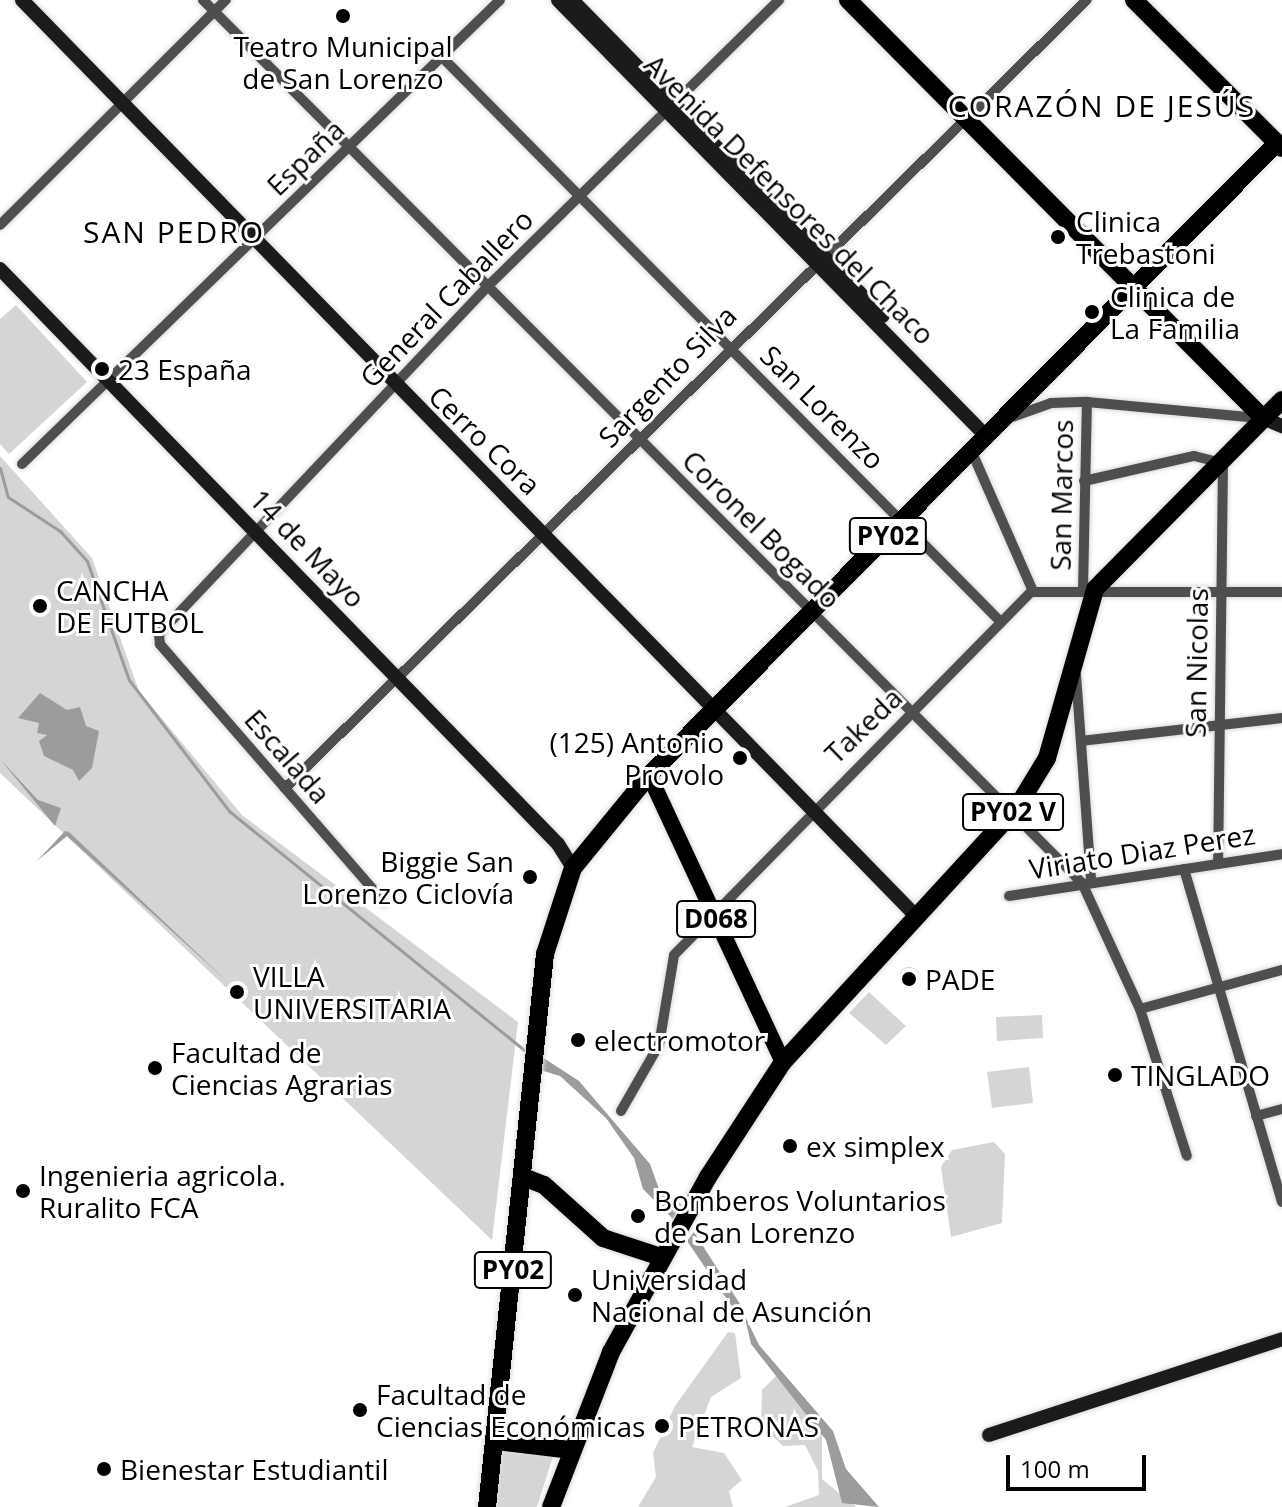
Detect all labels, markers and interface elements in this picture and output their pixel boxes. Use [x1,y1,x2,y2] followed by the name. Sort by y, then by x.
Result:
[334,7,352,25] marker: Teatro Municipal de San Lorenzo
[233,29,453,95] place label: Teatro Municipal de San Lorenzo
[638,47,942,351] street label: Avenida Defensores del Chaco
[948,88,1256,124] district label: CORAZÓN DE JESÚS
[259,112,351,202] street label: España
[353,202,539,394] street label: General Caballero
[1076,204,1216,270] place label: Clinica Trebastoni
[83,214,265,250] district label: SAN PEDRO
[1047,226,1069,248] marker: Clinica Trebastoni
[1110,279,1240,345] place label: Clinica de La Familia
[591,298,743,454] street label: Sargento Silva
[1081,301,1103,323] marker: Clinica de La Familia
[754,338,892,476] street label: San Lorenzo
[118,352,252,386] place label: 23 España
[93,360,111,378] marker: 23 España
[422,379,548,501] street label: Cerro Cora
[1043,419,1079,571] street label: San Marcos
[676,443,848,615] street label: Coronel Bogado
[243,482,373,614] street label: 14 de Mayo
[848,514,928,558] road number: PY02
[56,573,204,639] place label: CANCHA DE FUTBOL
[1178,588,1214,738] street label: San Nicolas
[31,597,49,615] marker: CANCHA DE FUTBOL
[817,680,909,770] street label: Takeda
[238,702,338,810] street label: Escalada
[549,725,724,791] place label: (125) Antonio Provolo
[731,749,749,767] marker: (125) Antonio Provolo
[961,790,1065,834] road number: PY02 V
[1027,817,1257,885] street label: Viriato Diaz Perez
[302,844,514,910] place label: Biggie San Lorenzo Ciclovía
[521,868,539,886] marker: Biggie San Lorenzo Ciclovía
[676,897,756,941] road number: D068
[253,959,451,1025] place label: VILLA UNIVERSITARIA
[925,962,995,996] place label: PADE
[900,970,918,988] marker: PADE
[228,983,246,1001] marker: VILLA UNIVERSITARIA
[594,1023,765,1057] place label: electromotor
[569,1031,587,1049] marker: electromotor
[171,1035,393,1101] place label: Facultad de Ciencias Agrarias
[1131,1058,1270,1092] place label: TINGLADO
[146,1059,164,1077] marker: Facultad de Ciencias Agrarias
[1106,1066,1124,1084] marker: TINGLADO
[806,1129,945,1163] place label: ex simplex
[781,1137,799,1155] marker: ex simplex
[39,1158,286,1224] place label: Ingenieria agricola. Ruralito FCA
[14,1182,32,1200] marker: Ingenieria agricola. Ruralito FCA
[654,1183,946,1249] place label: Bomberos Voluntarios de San Lorenzo
[629,1207,647,1225] marker: Bomberos Voluntarios de San Lorenzo
[473,1248,553,1292] road number: PY02
[591,1262,872,1328] place label: Universidad Nacional de Asunción
[566,1286,584,1304] marker: Universidad Nacional de Asunción
[376,1377,645,1443] place label: Facultad de Ciencias Económicas
[351,1401,369,1419] marker: Facultad de Ciencias Económicas
[678,1409,819,1443] place label: PETRONAS
[653,1417,671,1435] marker: PETRONAS
[1010,1439,1150,1489] scale bar
[120,1452,388,1486] place label: Bienestar Estudiantil
[1020,1452,1090,1485] text: 100 m
[95,1460,113,1478] marker: Bienestar Estudiantil

